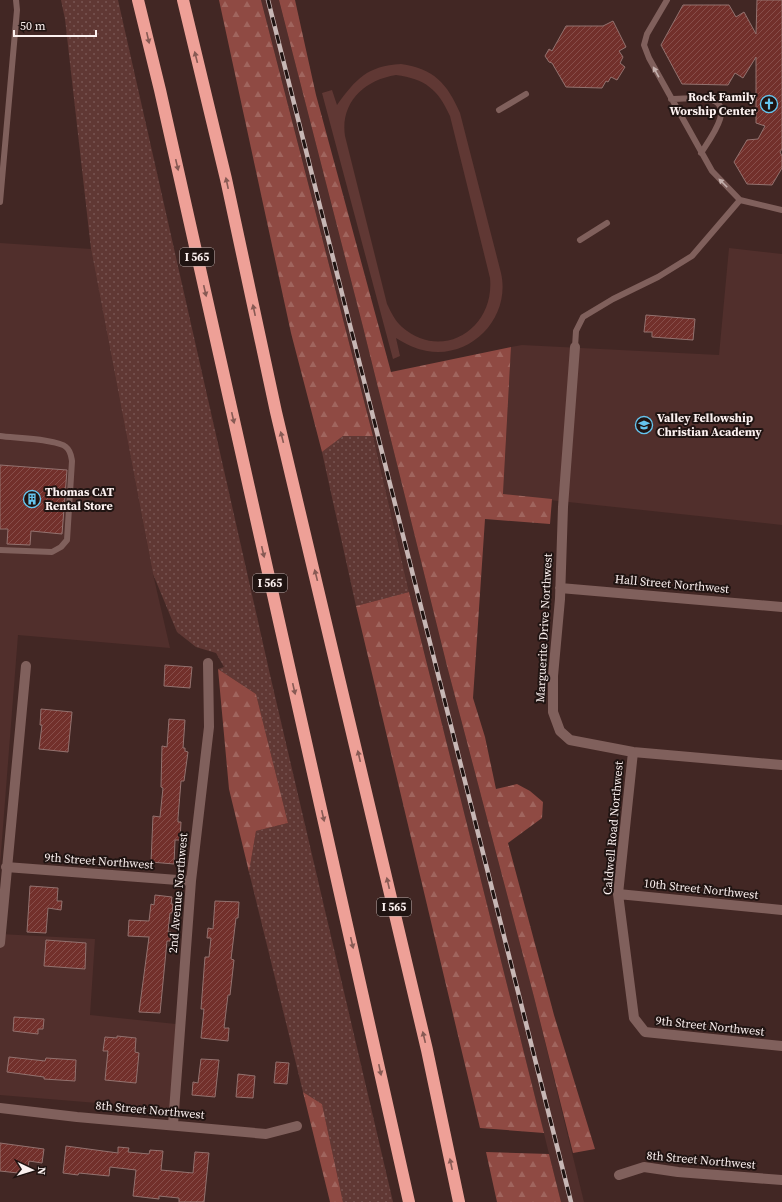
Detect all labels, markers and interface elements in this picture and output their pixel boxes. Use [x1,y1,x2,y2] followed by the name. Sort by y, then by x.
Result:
[14,12,96,38] scale bar
[20,18,46,34] text: 50 m
[145,32,151,44] one-way arrow
[193,50,199,63] one-way arrow
[653,66,660,78] one-way arrow
[670,89,757,119] place label: Rock Family Worship Center
[759,94,779,114] church icon: Rock Family Worship Center
[174,158,180,171] one-way arrow
[223,177,229,189] one-way arrow
[718,178,728,188] one-way arrow
[180,248,214,266] road number: I 565
[202,285,208,298] one-way arrow
[251,304,257,316] one-way arrow
[657,410,762,440] place label: Valley Fellowship Christian Academy
[231,412,237,424] one-way arrow
[634,415,654,435] school or university icon: Valley Fellowship Christian Academy
[279,431,285,443] one-way arrow
[45,484,115,514] place label: Thomas CAT Rental Store
[22,489,42,509] building icon: Thomas CAT Rental Store
[261,546,267,558] one-way arrow
[532,553,556,703] street label: Marguerite Drive Northwest
[312,569,318,582] one-way arrow
[614,571,730,597] street label: Hall Street Northwest
[253,574,287,592] road number: I 565
[291,683,297,695] one-way arrow
[356,750,362,762] one-way arrow
[599,760,627,896] street label: Caldwell Road Northwest
[320,810,326,822] one-way arrow
[165,832,191,954] street label: 2nd Avenue Northwest
[44,849,154,873] street label: 9th Street Northwest
[643,875,759,903] street label: 10th Street Northwest
[385,877,391,889] one-way arrow
[377,898,411,916] road number: I 565
[349,937,355,949] one-way arrow
[655,1012,765,1040] street label: 9th Street Northwest
[421,1031,427,1043] one-way arrow
[377,1063,383,1076] one-way arrow
[95,1097,205,1123] street label: 8th Street Northwest
[646,1147,756,1173] street label: 8th Street Northwest
[12,1150,52,1190] north arrow
[448,1158,454,1170] one-way arrow
[34,1166,49,1175] text: N

